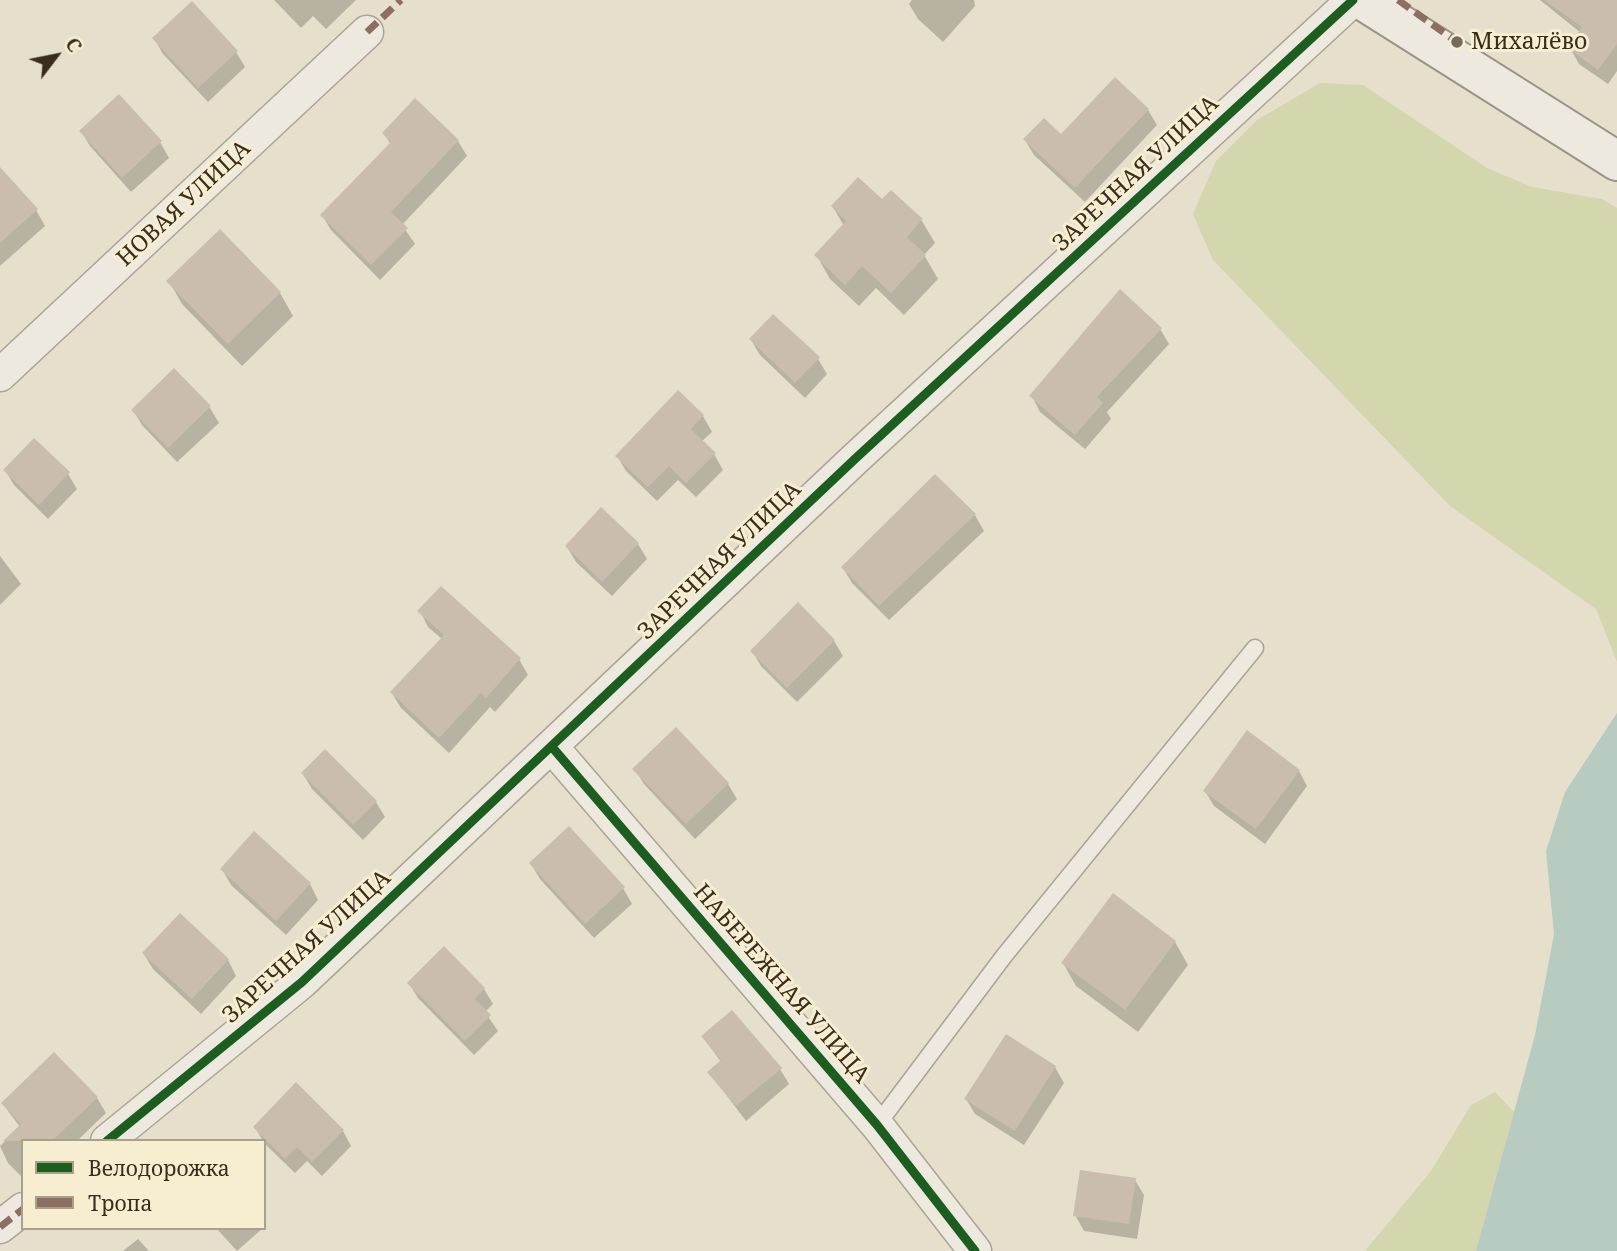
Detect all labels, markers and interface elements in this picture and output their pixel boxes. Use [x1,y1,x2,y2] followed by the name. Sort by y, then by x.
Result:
[21,21,91,91] north arrow
[1471,28,1587,56] place label: Михалёво
[59,33,88,57] text: С
[1449,34,1465,50] marker: Михалёво
[1048,90,1224,258] street label: ЗАРЕЧНАЯ УЛИЦА
[112,135,256,273] street label: НОВАЯ УЛИЦА
[633,476,807,646] street label: ЗАРЕЧНАЯ УЛИЦА
[217,864,397,1030] street label: ЗАРЕЧНАЯ УЛИЦА
[687,879,875,1089] street label: НАБЕРЕЖНАЯ УЛИЦА
[21,1139,266,1230] legend
[88,1154,230,1182] text: Велодорожка
[88,1189,152,1217] text: Тропа

